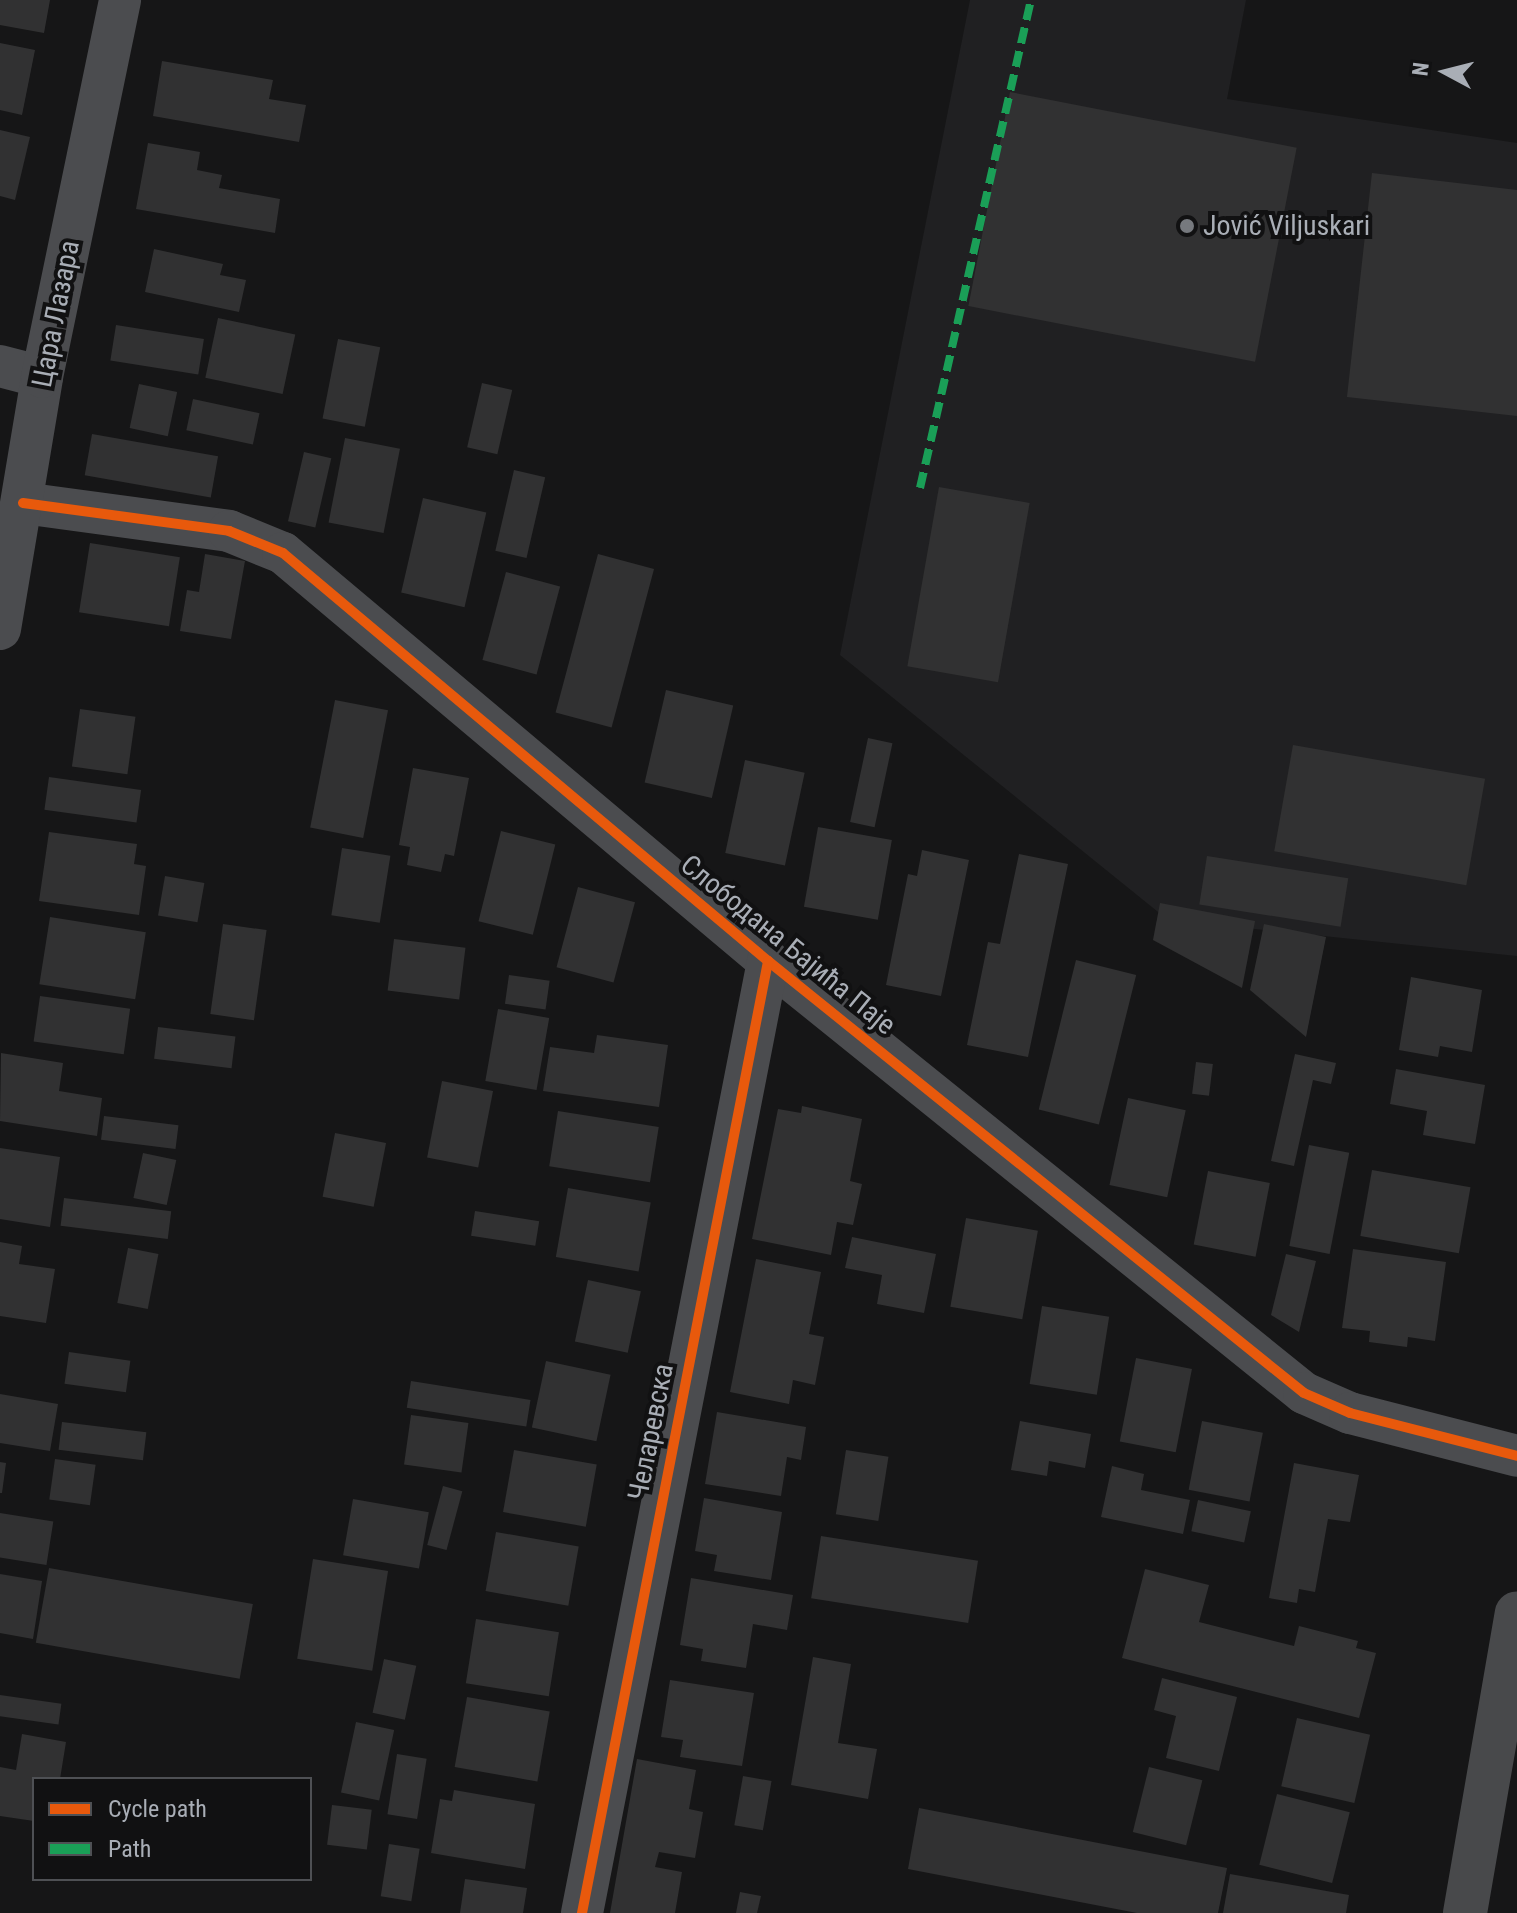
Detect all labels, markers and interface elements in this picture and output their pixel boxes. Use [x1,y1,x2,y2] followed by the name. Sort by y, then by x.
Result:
[1405,32,1485,112] north arrow
[1407,61,1434,77] text: N
[1203,209,1370,243] place label: Jović Viljuskari
[1178,217,1196,235] marker: Jović Viljuskari
[25,238,87,390] street label: Цара Лазара
[674,848,902,1042] street label: Слободана Бајића Паје
[621,1361,681,1503] street label: Челаревска
[32,1777,312,1881] legend
[108,1795,207,1823] text: Cycle path
[108,1835,151,1863] text: Path

